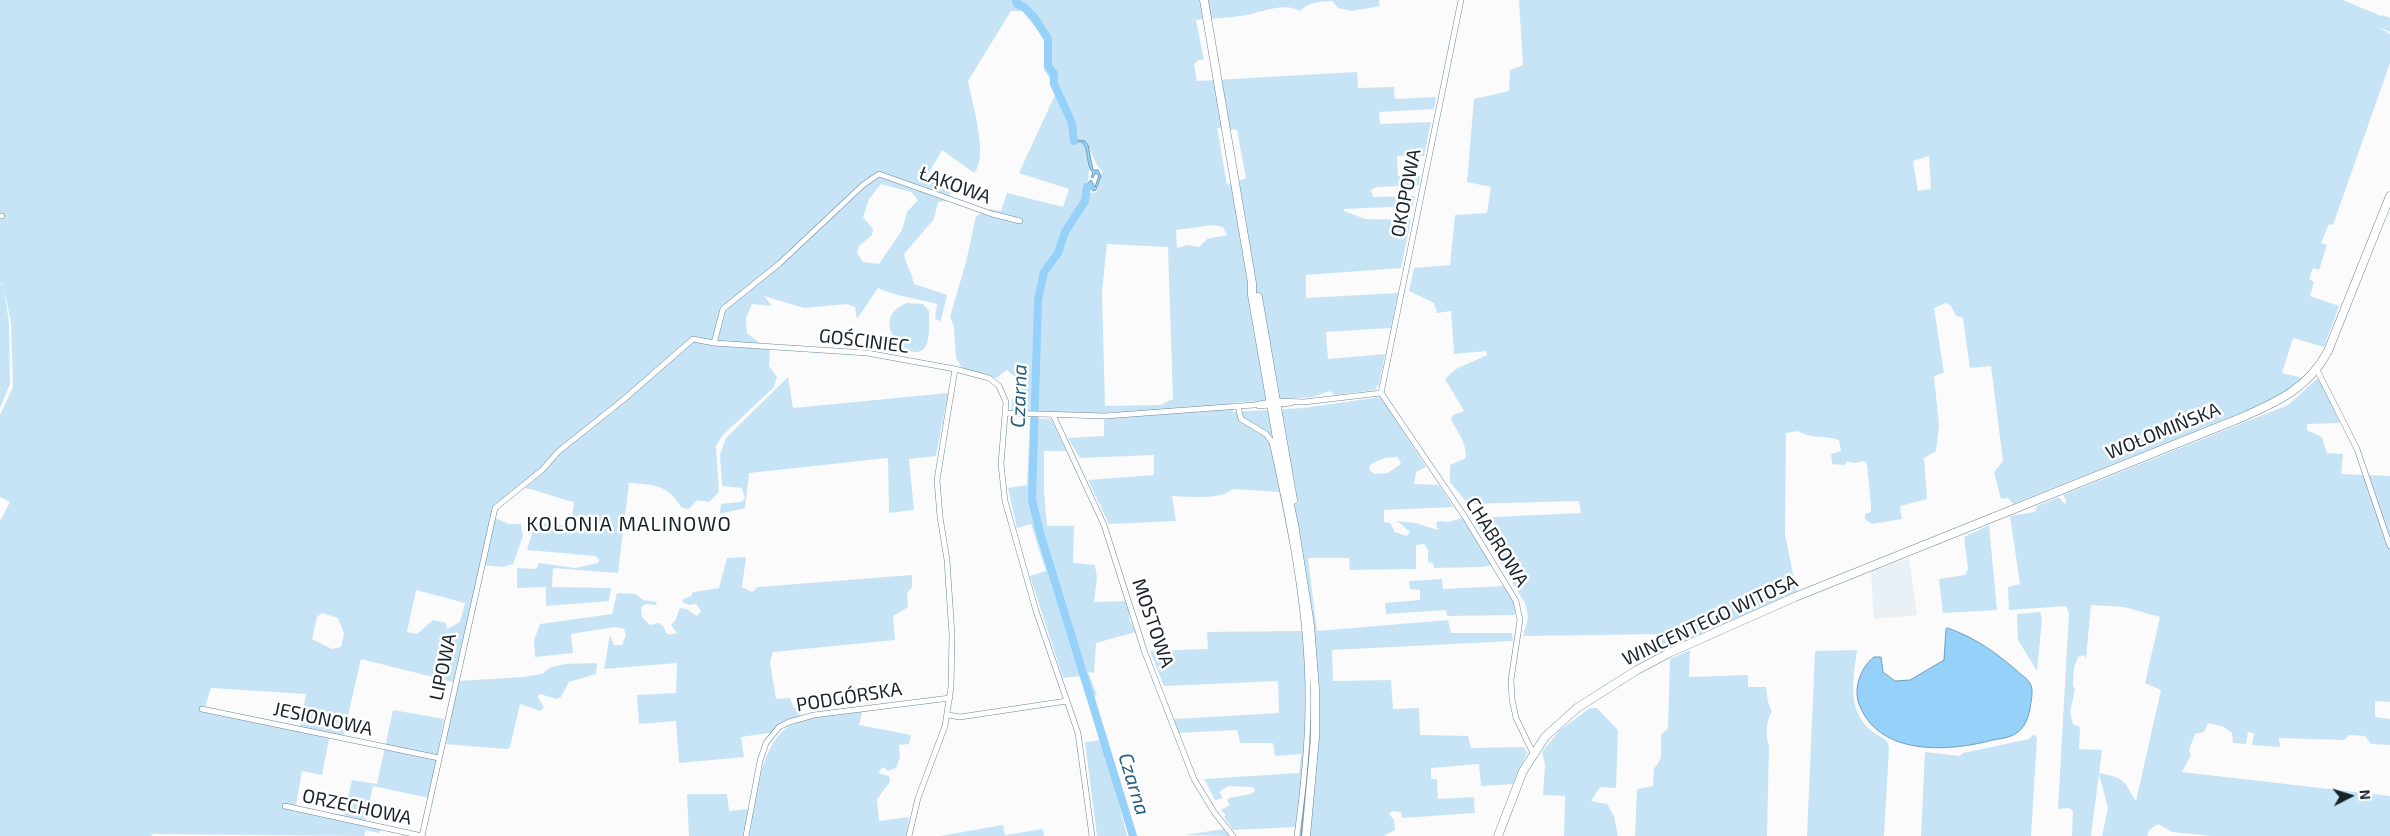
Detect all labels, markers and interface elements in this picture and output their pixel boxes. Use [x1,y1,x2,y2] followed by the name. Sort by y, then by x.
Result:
[1386,147,1426,239] street label: OKOPOWA
[916,162,994,208] street label: ŁĄKOWA
[818,324,910,358] street label: GOŚCINIEC
[1006,364,1032,428] water label: Czarna
[2102,398,2224,464] street label: WOŁOMIŃSKA
[1461,493,1533,591] street label: CHABROWA
[524,512,734,536] district label: KOLONIA MALINOWO
[1619,569,1801,671] street label: WINCENTEGO WITOSA
[1127,575,1179,671] street label: MOSTOWA
[425,631,461,703] street label: LIPOWA
[795,677,903,717] street label: PODGÓRSKA
[271,697,375,741] street label: JESIONOWA
[1113,750,1155,818] water label: Czarna
[2325,771,2375,821] north arrow
[300,784,414,830] street label: ORZECHOWA
[2357,789,2374,800] text: N

